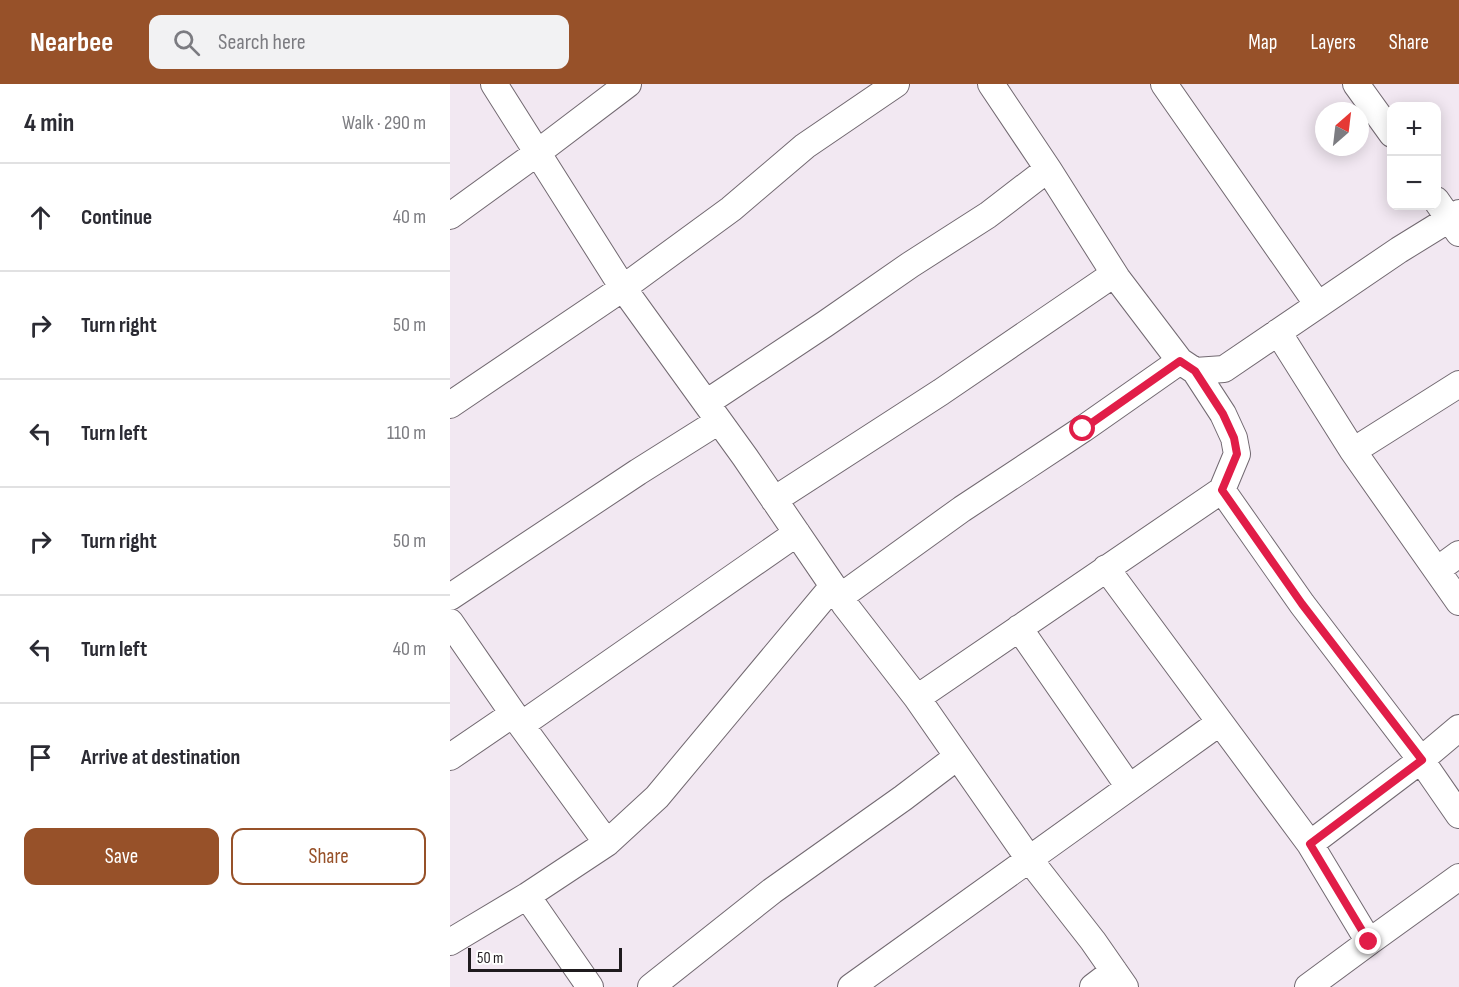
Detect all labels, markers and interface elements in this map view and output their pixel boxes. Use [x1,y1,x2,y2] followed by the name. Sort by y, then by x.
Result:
[149,15,569,69] search box
[30,26,113,59] text: Nearbee
[170,26,203,59] icon: search
[218,29,306,56] text: Search here
[1248,30,1277,55] text: Map
[1310,30,1356,55] text: Layers
[1389,30,1429,55] text: Share
[1315,102,1369,156] north arrow
[1387,102,1441,210] map controls
[1387,102,1441,156] button: +
[24,108,74,139] text: 4 min
[342,111,426,135] text: Walk · 290 m
[1387,156,1441,210] button: −
[24,201,57,234] icon: ahead
[81,204,152,231] text: Continue
[393,205,426,229] text: 40 m
[24,309,57,342] icon: right
[81,312,157,339] text: Turn right
[393,313,426,337] text: 50 m
[1069,415,1095,441] route start
[24,417,57,450] icon: left
[81,420,147,447] text: Turn left
[387,421,426,445] text: 110 m
[24,525,57,558] icon: right
[81,528,157,555] text: Turn right
[393,529,426,553] text: 50 m
[24,633,57,666] icon: left
[81,636,147,663] text: Turn left
[393,637,426,661] text: 40 m
[24,741,57,774] icon: arrive
[81,744,240,771] text: Arrive at destination
[24,828,219,885] button: Save
[231,828,426,885] button: Share
[1355,928,1381,954] route end
[468,945,622,972] scale bar
[477,949,503,968] text: 50 m

